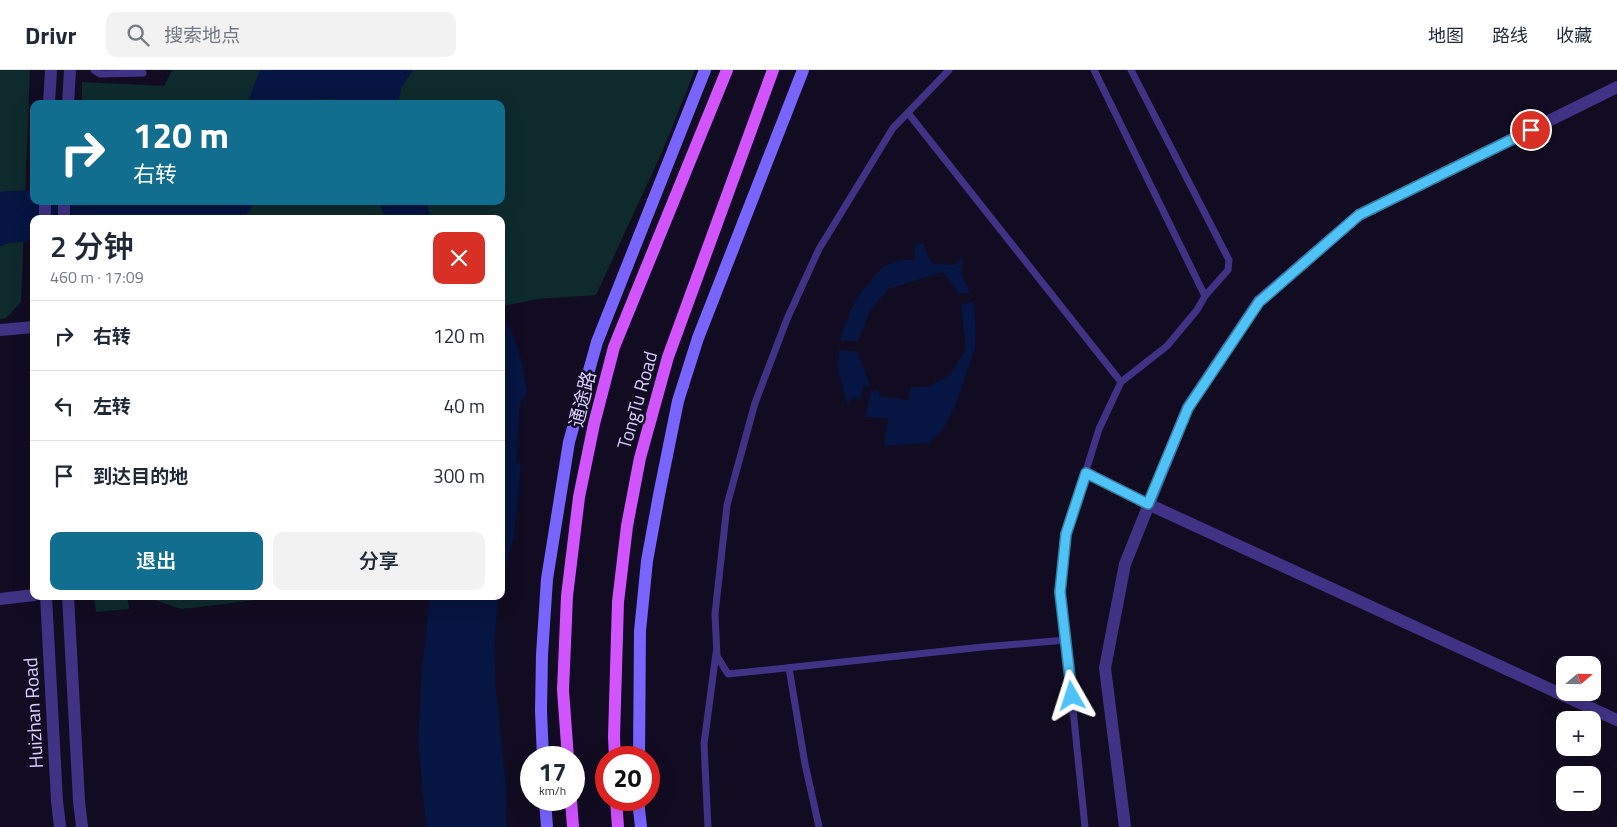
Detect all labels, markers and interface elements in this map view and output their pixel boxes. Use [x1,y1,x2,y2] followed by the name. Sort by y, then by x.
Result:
[106,12,456,57] search box
[25,17,76,53] text: Drivr
[164,20,240,49] text: 搜索地点
[124,21,152,49] icon: search
[1428,22,1464,49] text: 地图
[1492,22,1528,49] text: 路线
[1556,22,1592,49] text: 收藏
[133,108,229,162] text: 120 m
[1510,109,1552,151] pin
[1517,116,1545,144] icon: arrive
[50,120,115,185] icon: right
[133,157,177,191] text: 右转
[50,223,133,269] text: 2 分钟
[433,232,485,284] button: close
[50,265,144,289] text: 460 m · 17:09
[93,321,131,350] text: 右转
[433,321,485,350] text: 120 m
[50,322,78,350] icon: right
[609,348,664,452] street label: TongTu Road
[561,368,602,430] street label: 通途路
[93,391,131,420] text: 左转
[444,391,485,420] text: 40 m
[50,392,78,420] icon: left
[93,461,188,490] text: 到达目的地
[433,461,485,490] text: 300 m
[50,462,78,490] icon: arrive
[50,532,263,590] button: 退出
[273,532,485,590] button: 分享
[1556,656,1601,701] north arrow
[1556,656,1601,811] map controls
[15,657,50,769] street label: Huizhan Road
[1045,669,1097,721] position arrow
[1556,711,1601,756] button: +
[595,746,660,811] speed limit sign: 20
[538,753,567,791] text: 17
[1556,766,1601,811] button: −
[539,781,566,800] text: km/h

